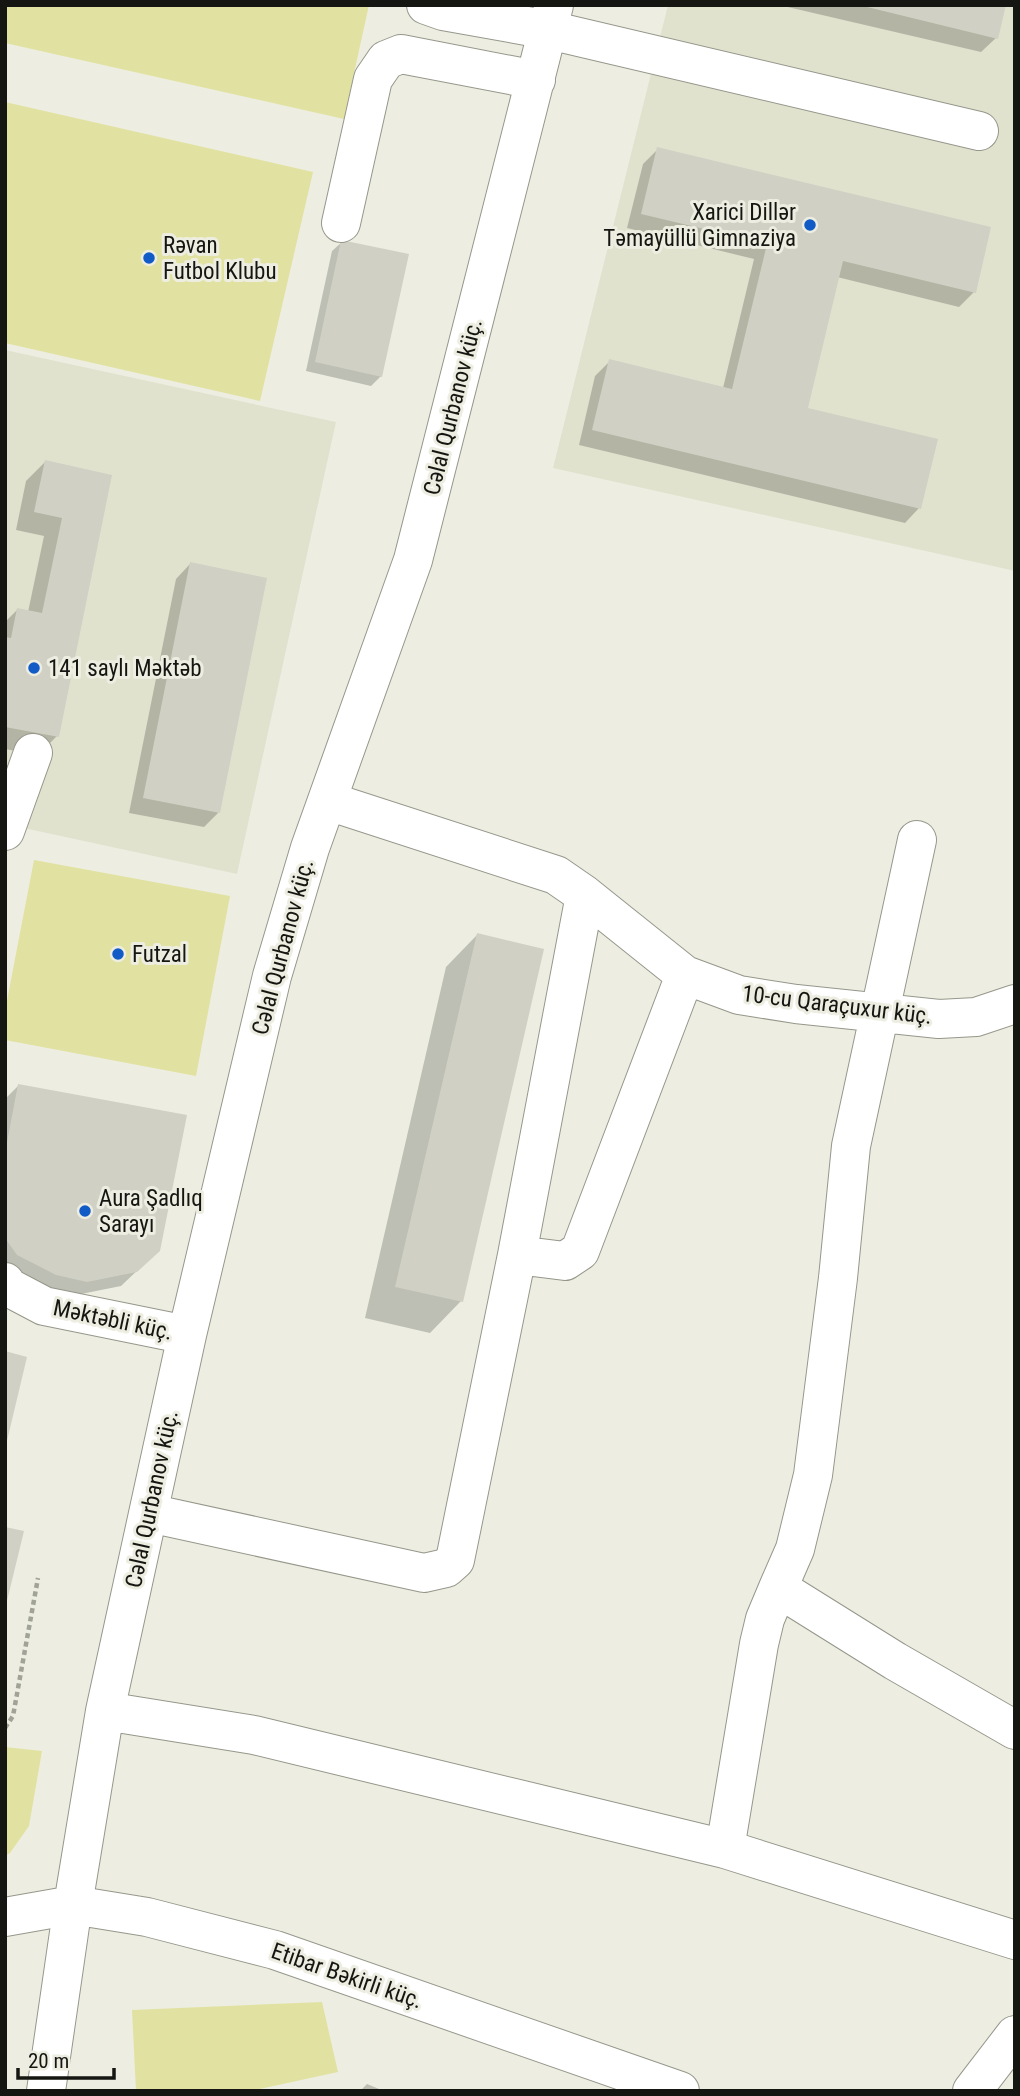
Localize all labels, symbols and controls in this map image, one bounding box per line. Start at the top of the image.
place label: Xarici Dillər Təmayüllü Gimnaziya [603,199,796,252]
marker: Xarici Dillər Təmayüllü Gimnaziya [802,217,818,233]
place label: Rəvan Futbol Klubu [163,232,277,285]
marker: Rəvan Futbol Klubu [141,250,157,266]
street label: Cəlal Qurbanov küç. [418,316,488,498]
place label: 141 saylı Məktəb [48,655,202,682]
marker: 141 saylı Məktəb [26,660,42,676]
street label: Cəlal Qurbanov küç. [247,856,319,1038]
place label: Futzal [132,941,187,968]
marker: Futzal [110,946,126,962]
street label: 10-cu Qaraçuxur küç. [740,980,934,1030]
place label: Aura Şadlıq Sarayı [99,1185,203,1238]
marker: Aura Şadlıq Sarayı [77,1203,93,1219]
street label: Məktəbli küç. [51,1294,175,1346]
street label: Cəlal Qurbanov küç. [120,1408,184,1590]
street label: Etibar Bəkirli küç. [268,1937,426,2015]
scale bar [18,2036,114,2080]
text: 20 m [28,2049,69,2073]

